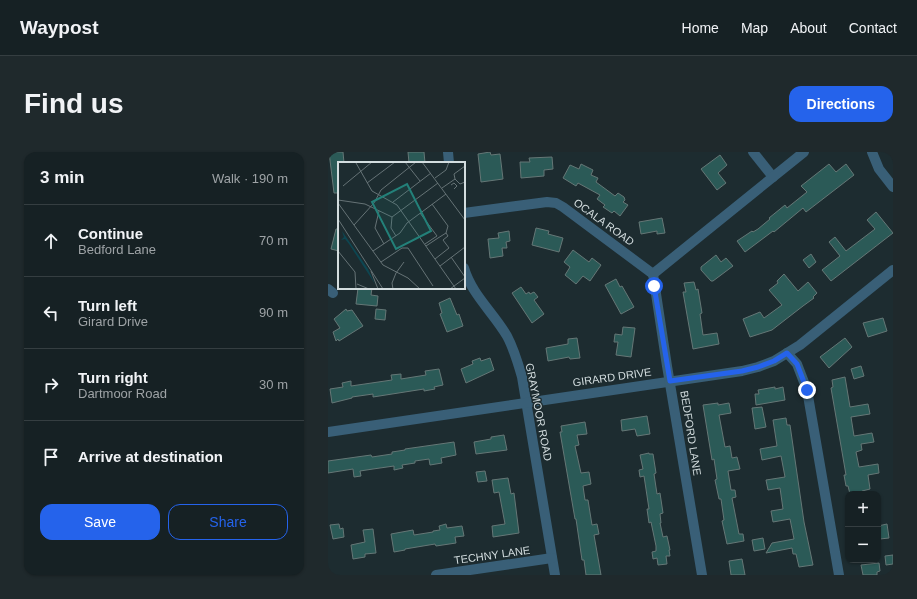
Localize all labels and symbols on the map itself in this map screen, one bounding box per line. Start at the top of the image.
inset map [338,162,465,289]
street label: OCALA ROAD [572,196,636,248]
route start [645,277,663,295]
street label: GRAYMOOR ROAD [524,362,554,462]
street label: GIRARD DRIVE [572,366,652,388]
route end [798,381,816,399]
street label: BEDFORD LANE [678,390,704,476]
street label: TECHNY LANE [453,544,531,566]

